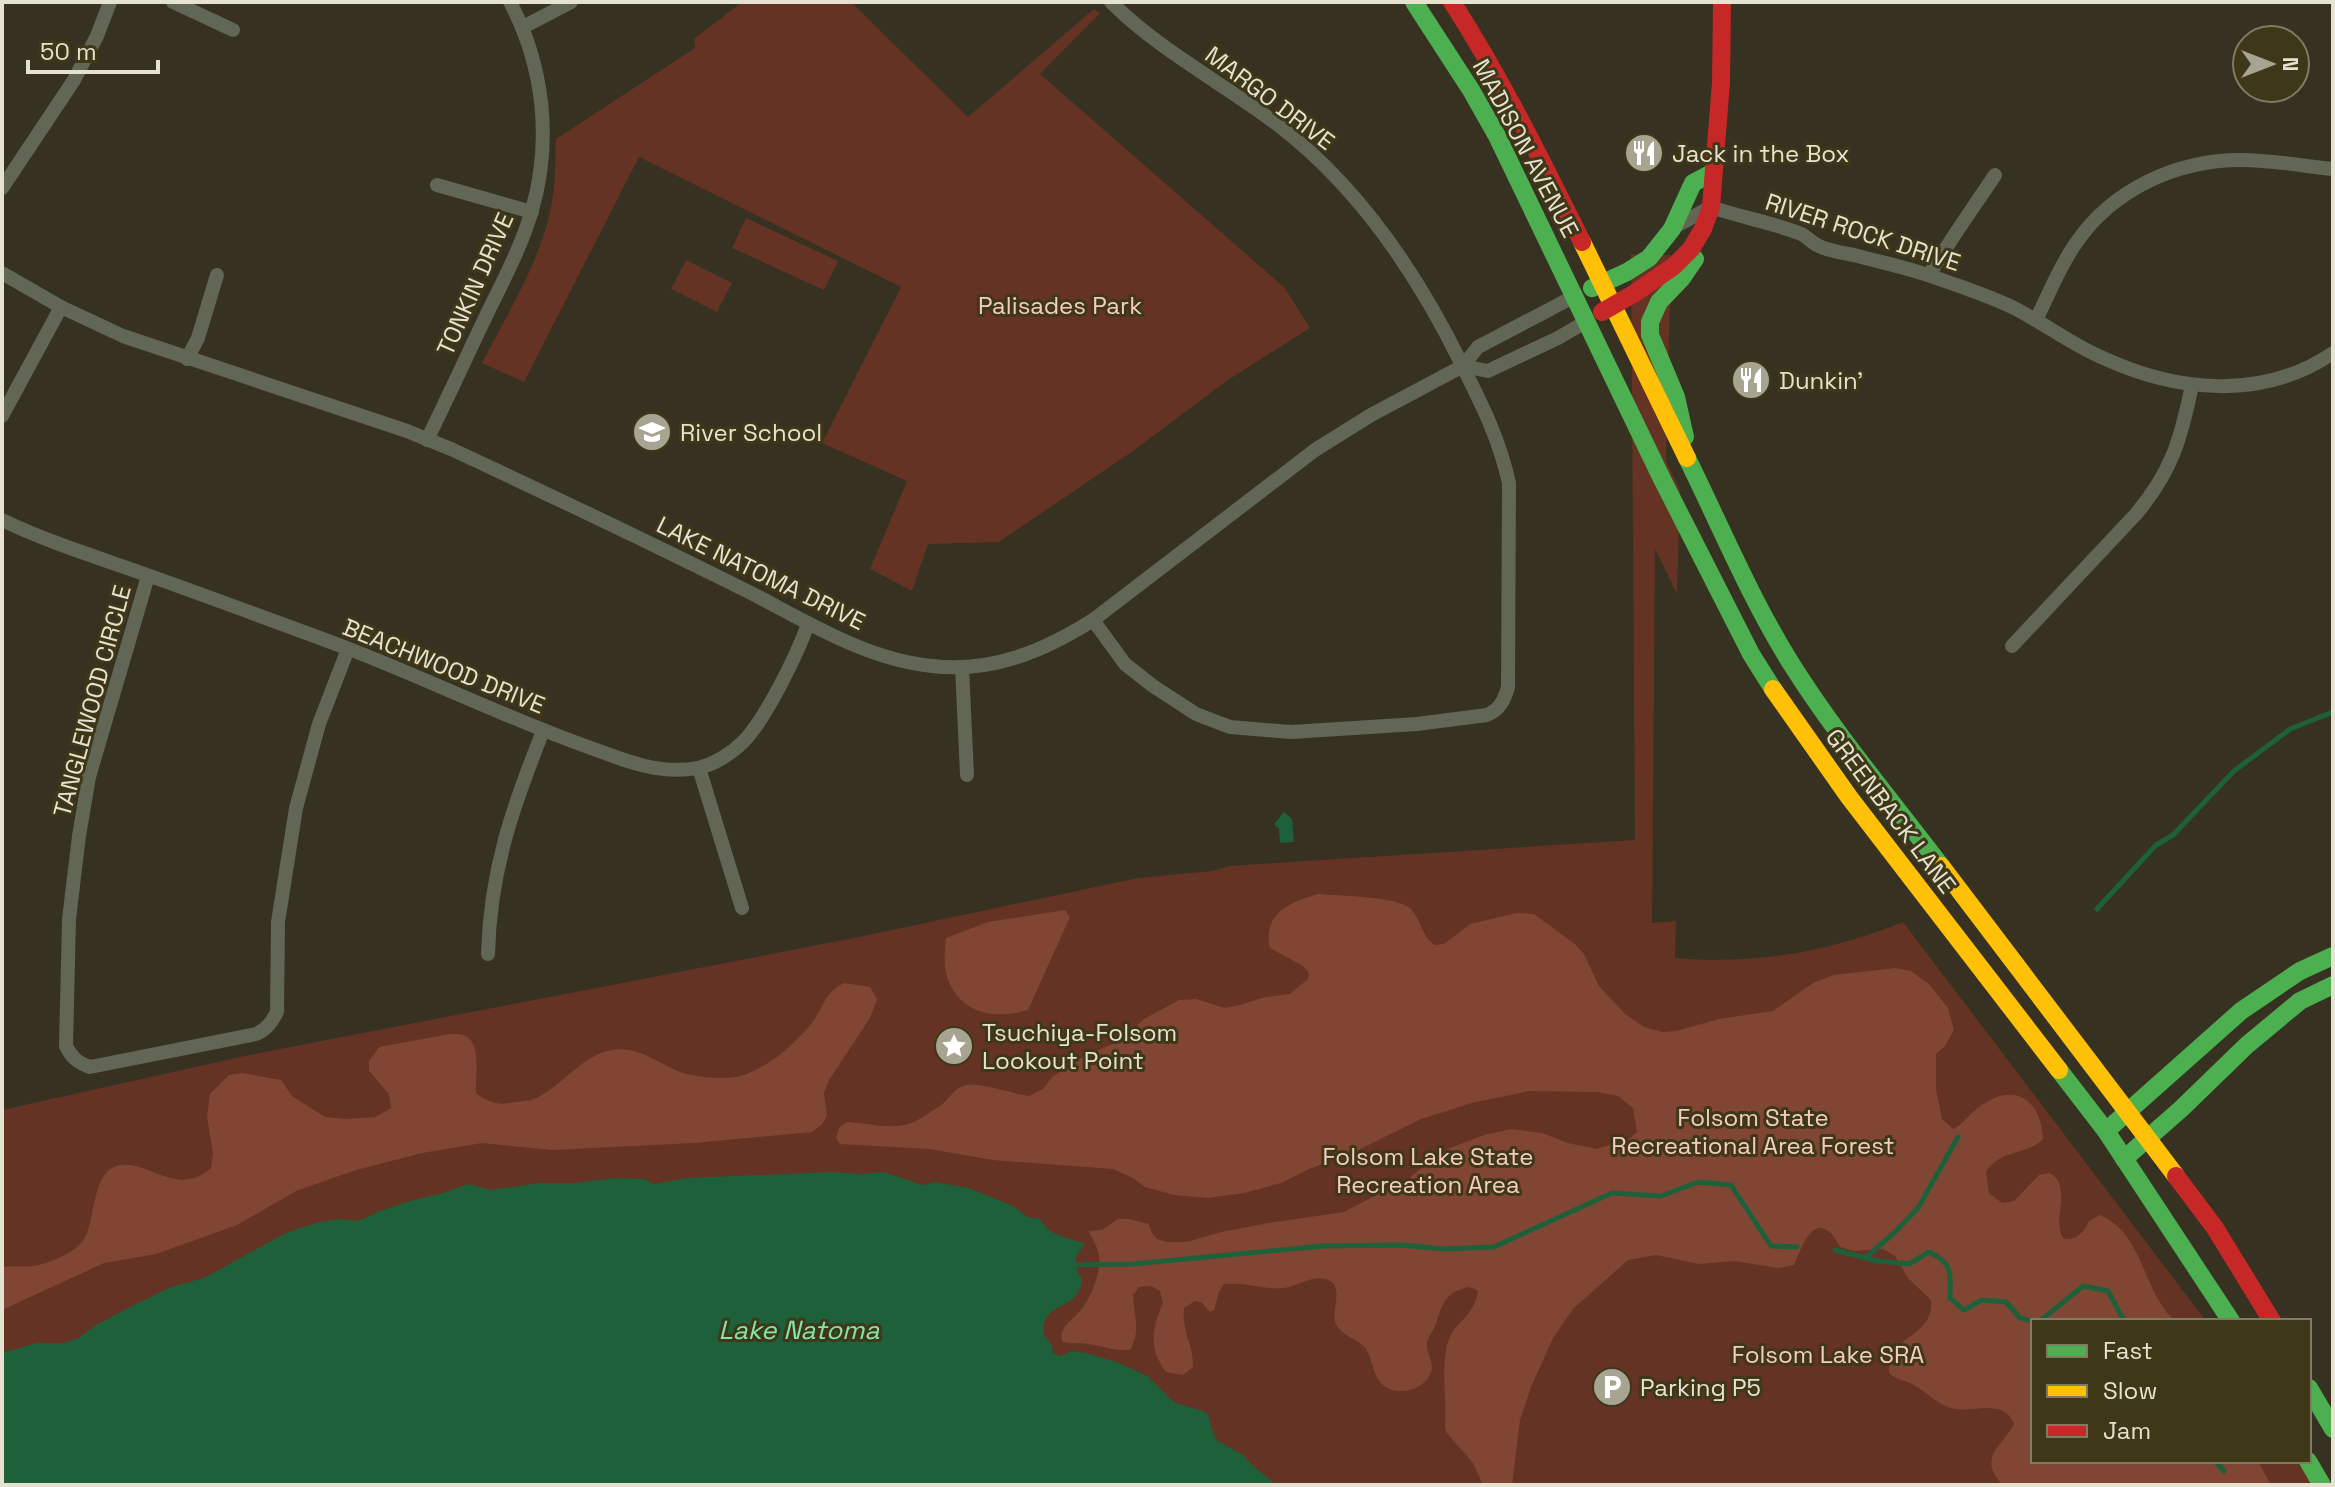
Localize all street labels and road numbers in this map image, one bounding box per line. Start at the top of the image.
street label: MARGO DRIVE [1199,39,1341,157]
street label: MADISON AVENUE [1466,53,1586,243]
street label: RIVER ROCK DRIVE [1761,186,1965,278]
street label: TONKIN DRIVE [430,208,520,360]
street label: LAKE NATOMA DRIVE [652,509,870,637]
street label: TANGLEWOOD CIRCLE [46,582,138,820]
street label: BEACHWOOD DRIVE [338,611,550,721]
street label: GREENBACK LANE [1819,722,1963,900]

